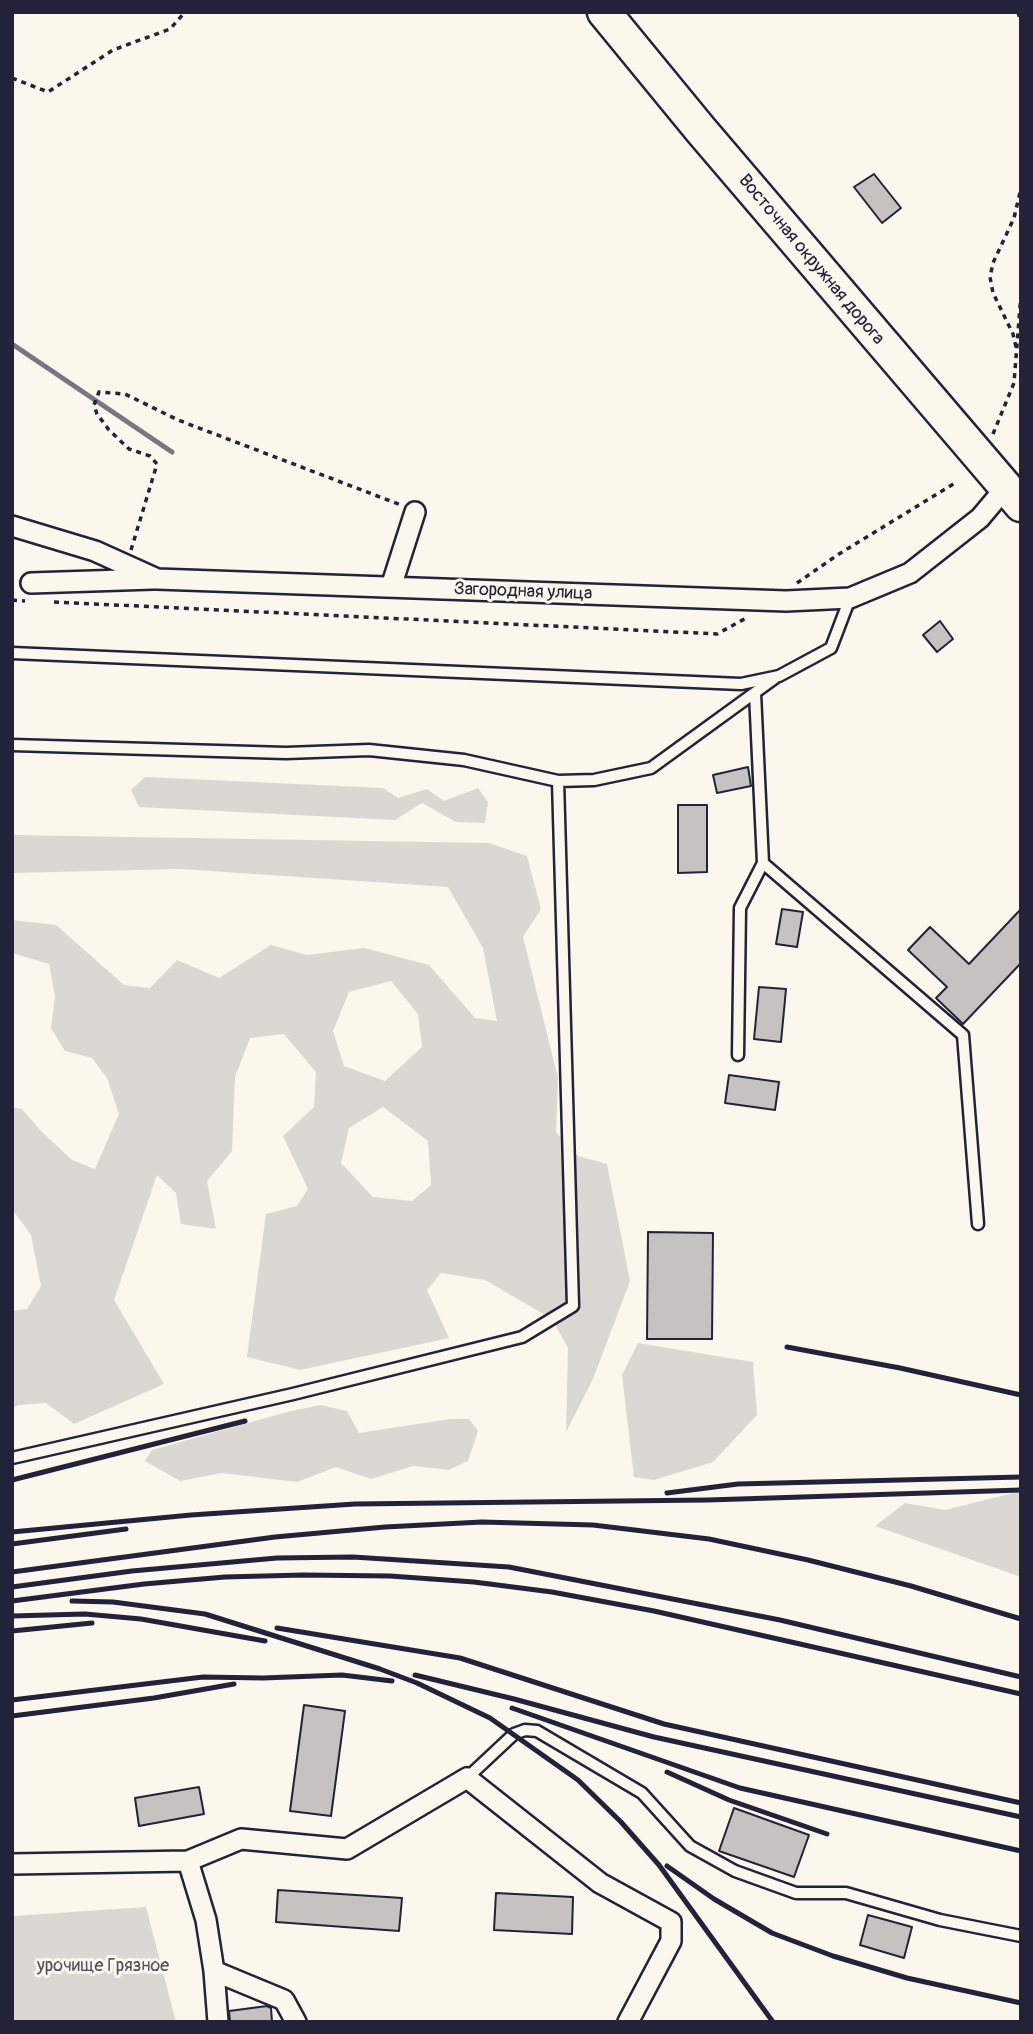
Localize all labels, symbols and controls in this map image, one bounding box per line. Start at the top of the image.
street label: Восточная окружная дорога [733,170,889,350]
street label: Загородная улица [453,579,593,605]
park label: урочище Грязное [37,1955,169,1977]

